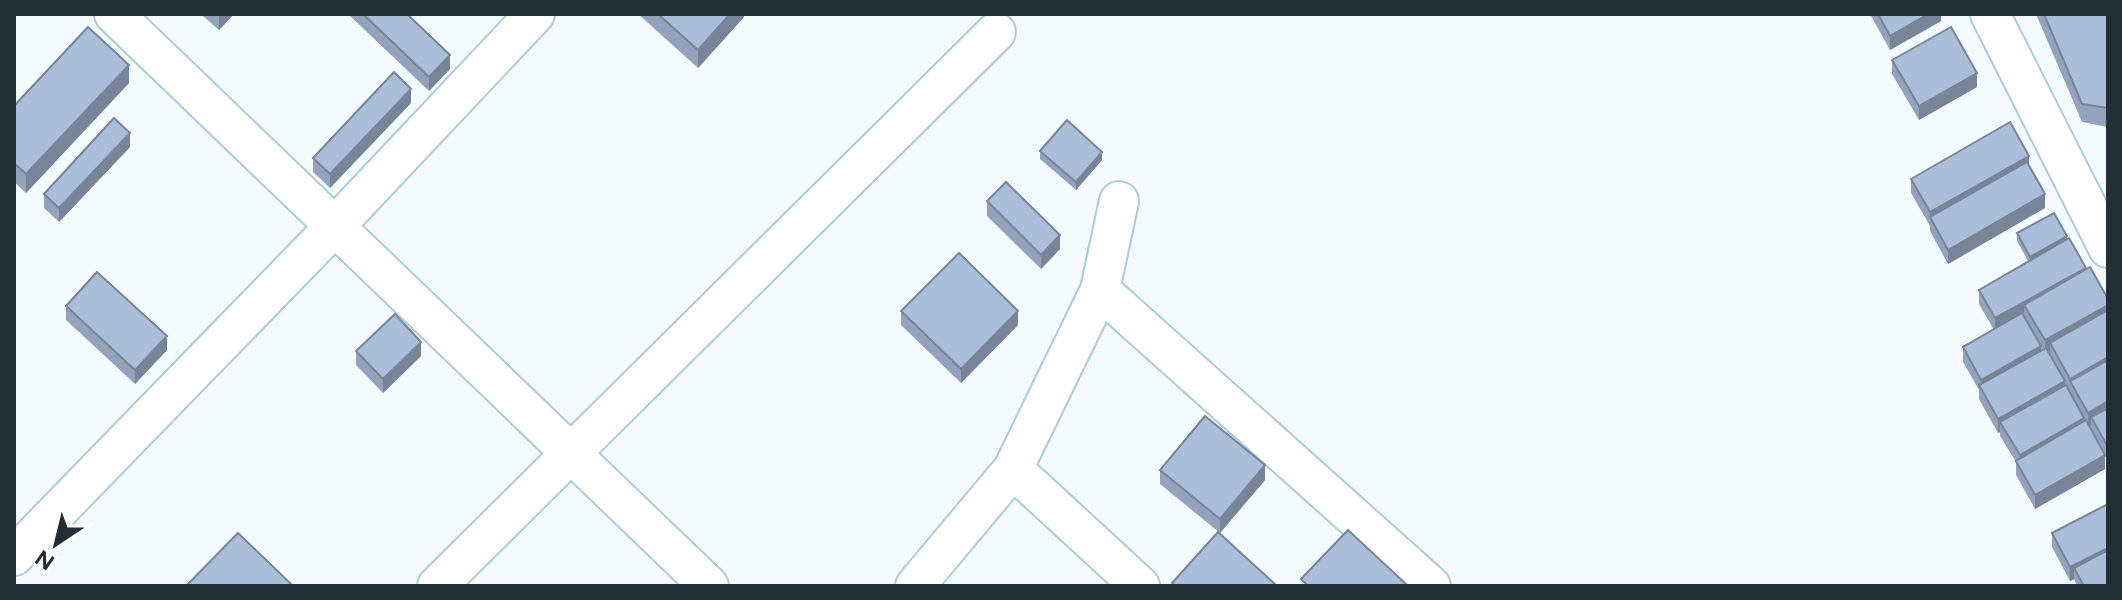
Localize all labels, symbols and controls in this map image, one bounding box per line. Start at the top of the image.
north arrow [16,504,96,584]
text: N [30,544,60,576]

